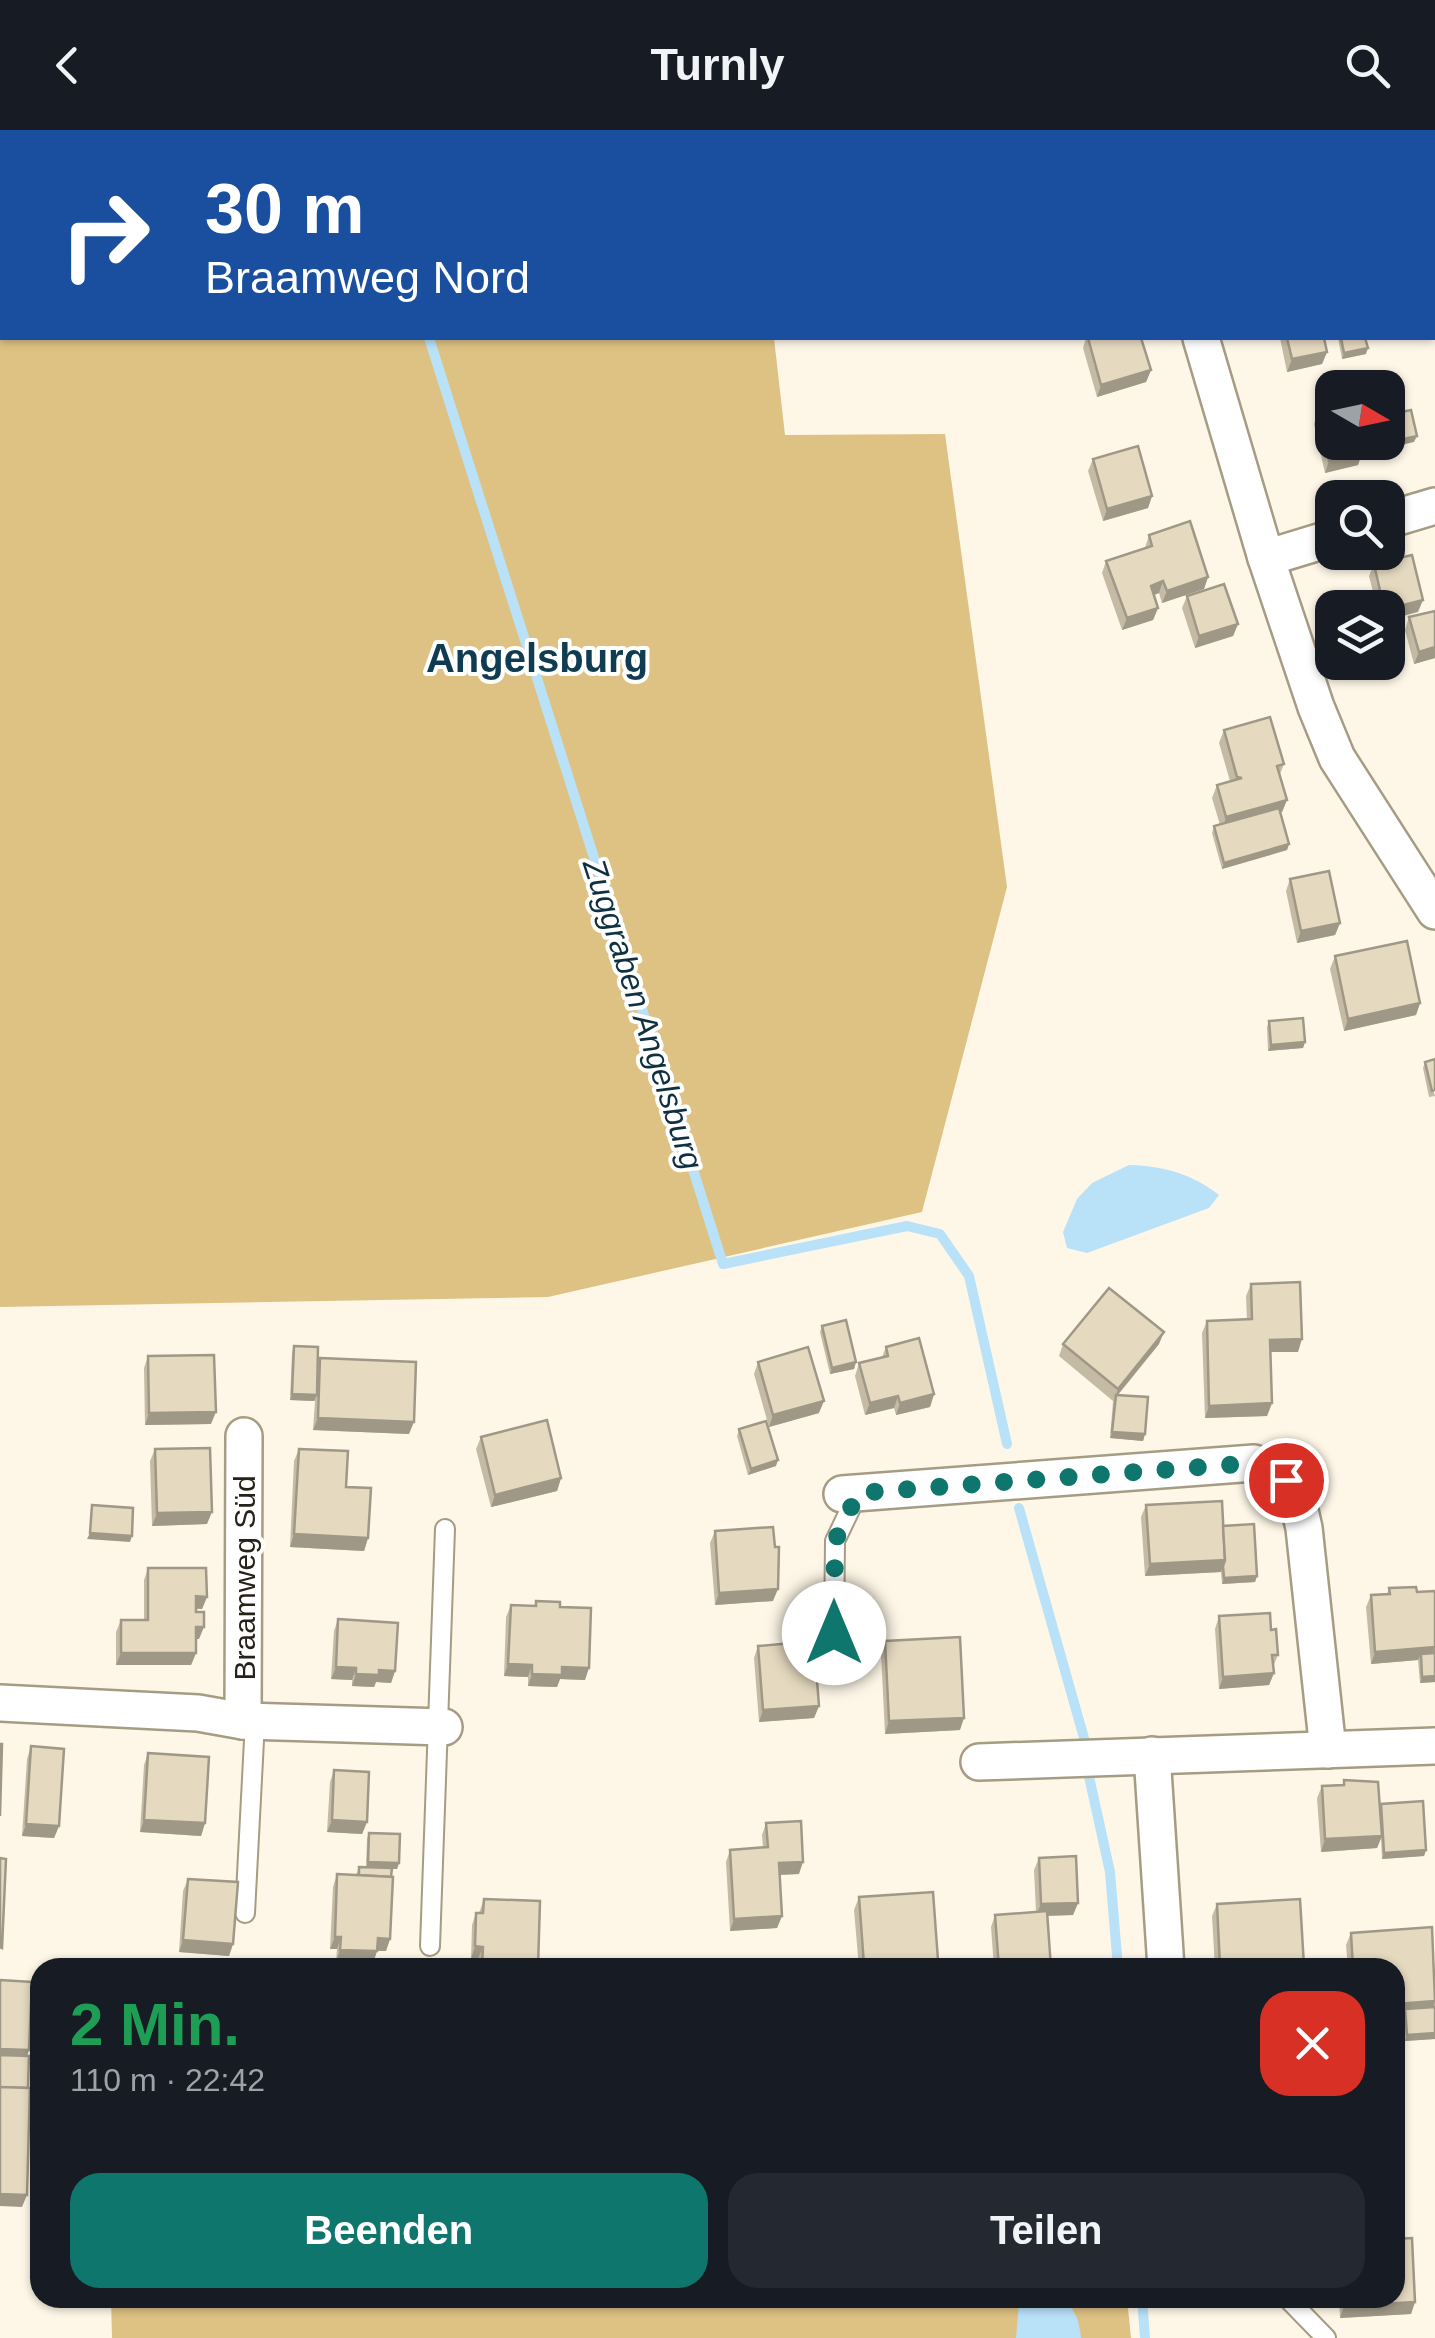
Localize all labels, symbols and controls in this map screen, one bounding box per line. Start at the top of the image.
icon: back [40,38,95,93]
icon: search [1340,38,1395,93]
text: Turnly [650,39,785,90]
icon: right [40,170,170,300]
text: 30 m [205,170,365,248]
text: Braamweg Nord [205,252,530,303]
north arrow [1315,370,1405,460]
map controls [1315,370,1405,680]
button: search [1315,480,1405,570]
button: layers [1315,590,1405,680]
district label: Angelsburg [426,636,648,680]
water label: Zuggraben Angelsburg [575,853,710,1174]
pin [1244,1438,1329,1523]
icon: arrive [1259,1453,1314,1508]
street label: Braamweg Süd [228,1475,261,1681]
position arrow [782,1581,886,1685]
text: 2 Min. [70,1991,240,2058]
button: close [1260,1991,1365,2096]
text: 110 m · 22:42 [70,2062,265,2098]
button: Beenden [70,2173,708,2288]
button: Teilen [728,2173,1365,2288]

